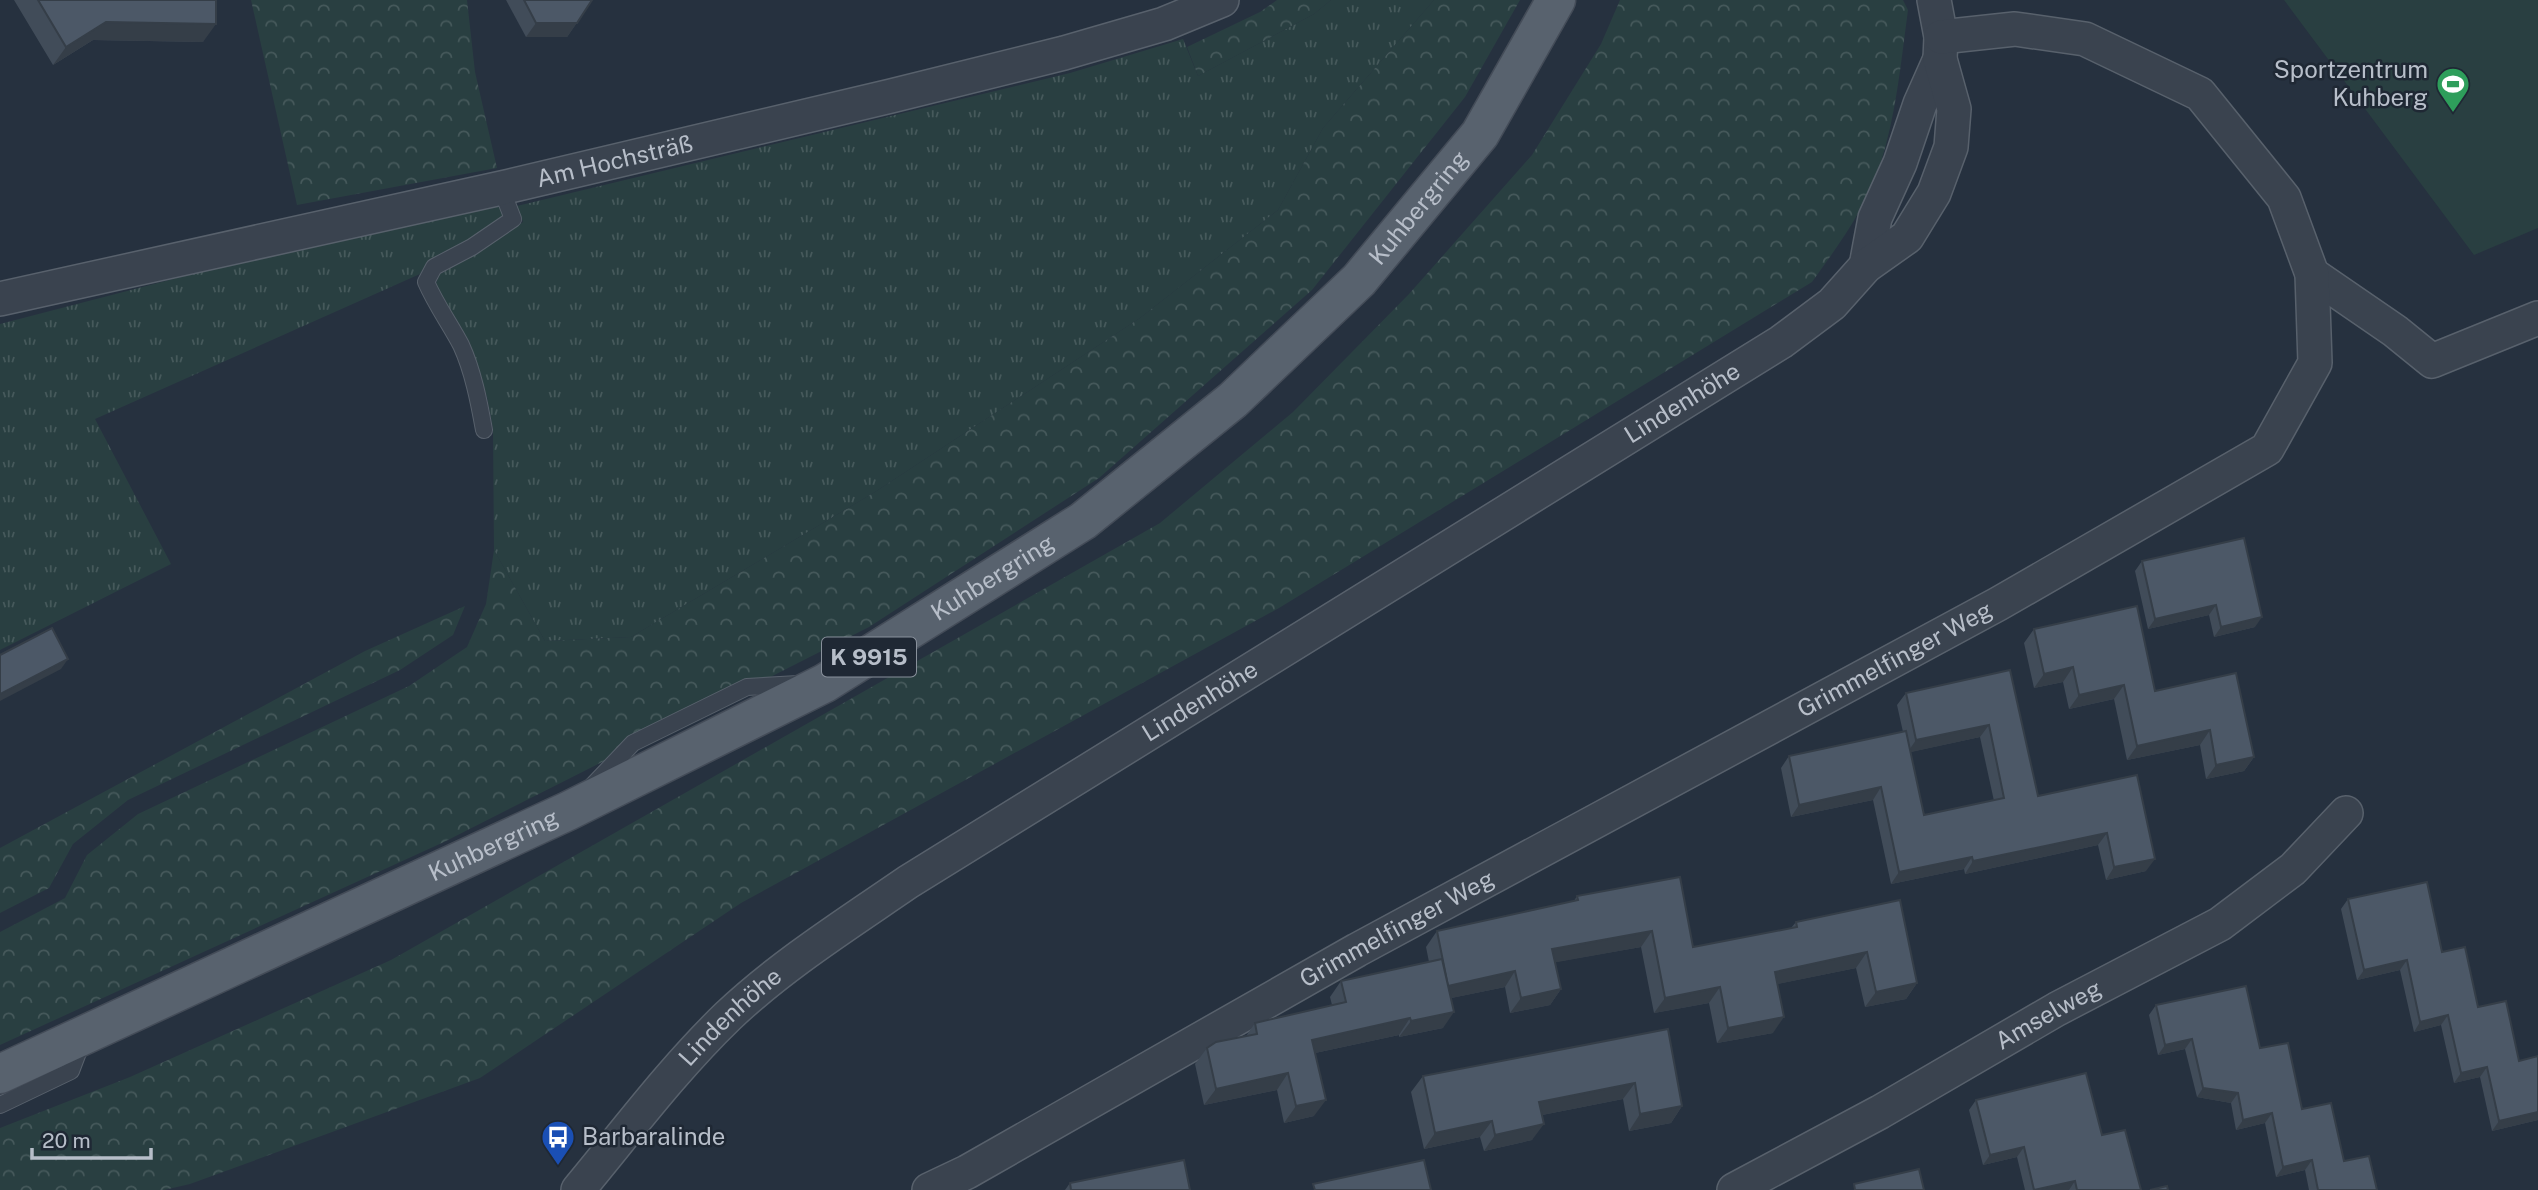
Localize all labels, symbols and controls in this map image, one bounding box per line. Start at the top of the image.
place label: Sportzentrum Kuhberg [2274,55,2428,111]
sports icon: Sportzentrum Kuhberg [2434,65,2472,114]
street label: Am Hochsträß [534,128,695,192]
street label: Kuhbergring [1363,145,1473,270]
street label: Lindenhöhe [1619,356,1745,448]
street label: Kuhbergring [925,528,1059,626]
street label: Grimmelfinger Weg [1792,595,1997,723]
road number: K 9915 [822,638,916,677]
street label: Lindenhöhe [1137,654,1262,747]
street label: Kuhbergring [424,802,563,887]
street label: Grimmelfinger Weg [1294,864,1498,993]
street label: Lindenhöhe [673,961,787,1071]
street label: Amselweg [1990,973,2106,1055]
scale bar [32,1116,150,1160]
bus stop icon: Barbaralinde [539,1118,577,1167]
place label: Barbaralinde [582,1122,725,1150]
text: 20 m [42,1128,91,1153]

